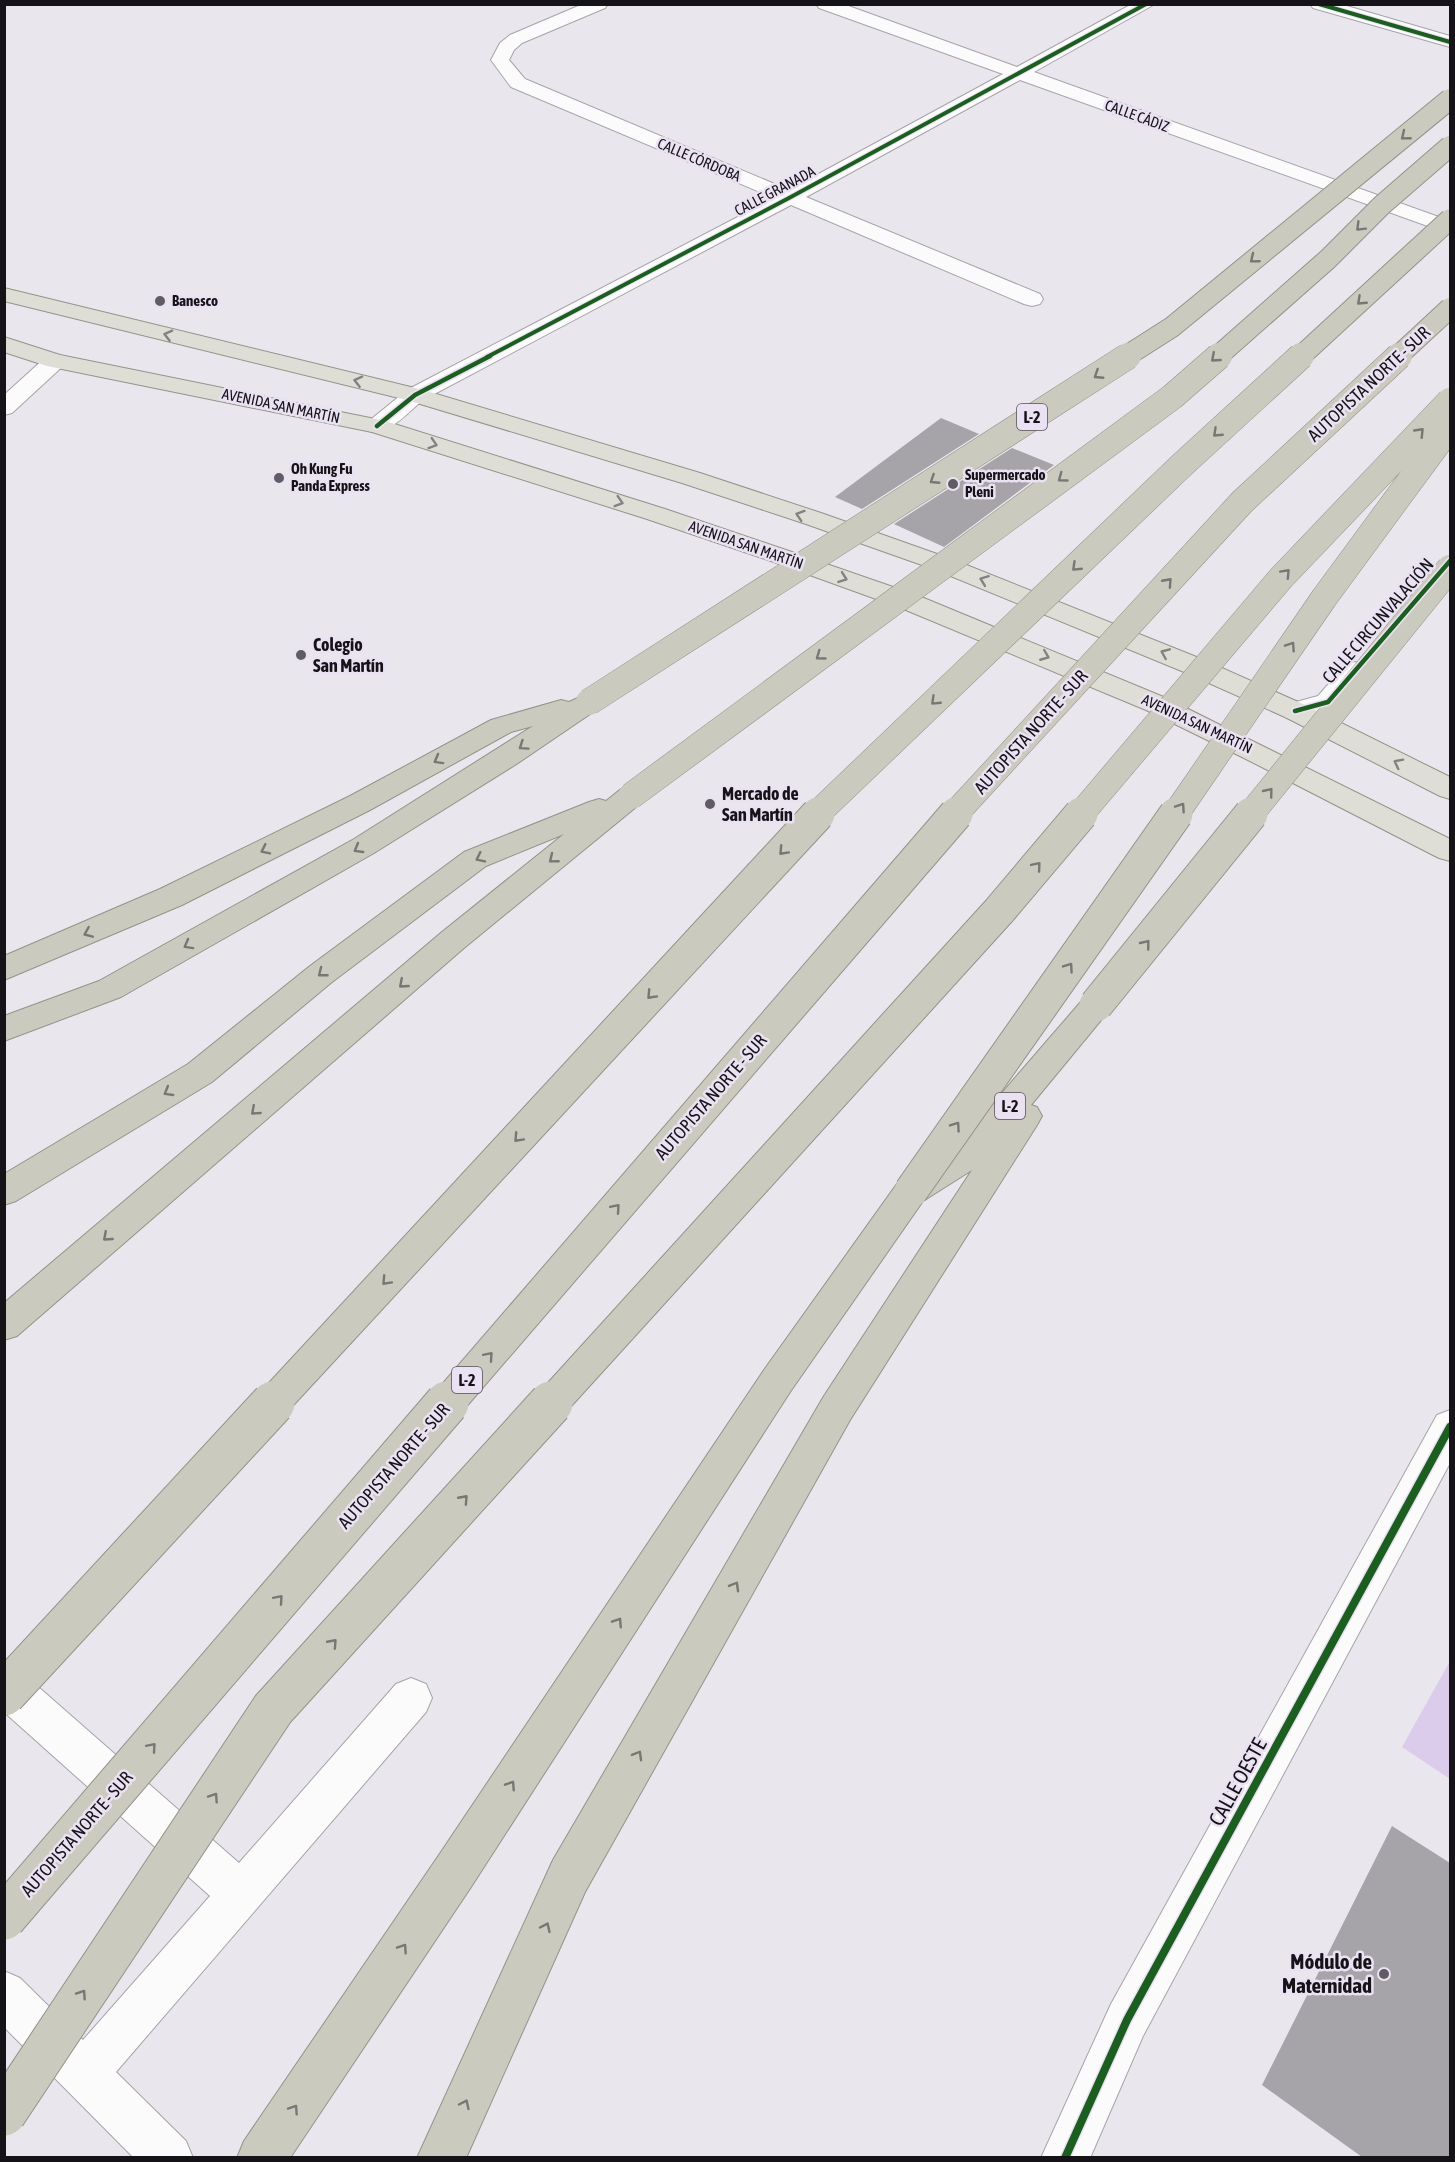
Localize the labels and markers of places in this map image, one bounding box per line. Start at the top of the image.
place label: Banesco [172,292,218,309]
marker: Banesco [153,294,167,308]
place label: Oh Kung Fu Panda Express [291,460,371,494]
place label: Supermercado Pleni [965,466,1046,500]
marker: Oh Kung Fu Panda Express [272,471,286,485]
marker: Supermercado Pleni [946,477,960,491]
place label: Colegio San Martín [313,634,384,676]
marker: Colegio San Martín [294,648,308,662]
place label: Mercado de San Martín [722,783,799,825]
marker: Mercado de San Martín [703,797,717,811]
place label: Módulo de Maternidad [1282,1949,1372,1997]
marker: Módulo de Maternidad [1377,1967,1391,1981]

